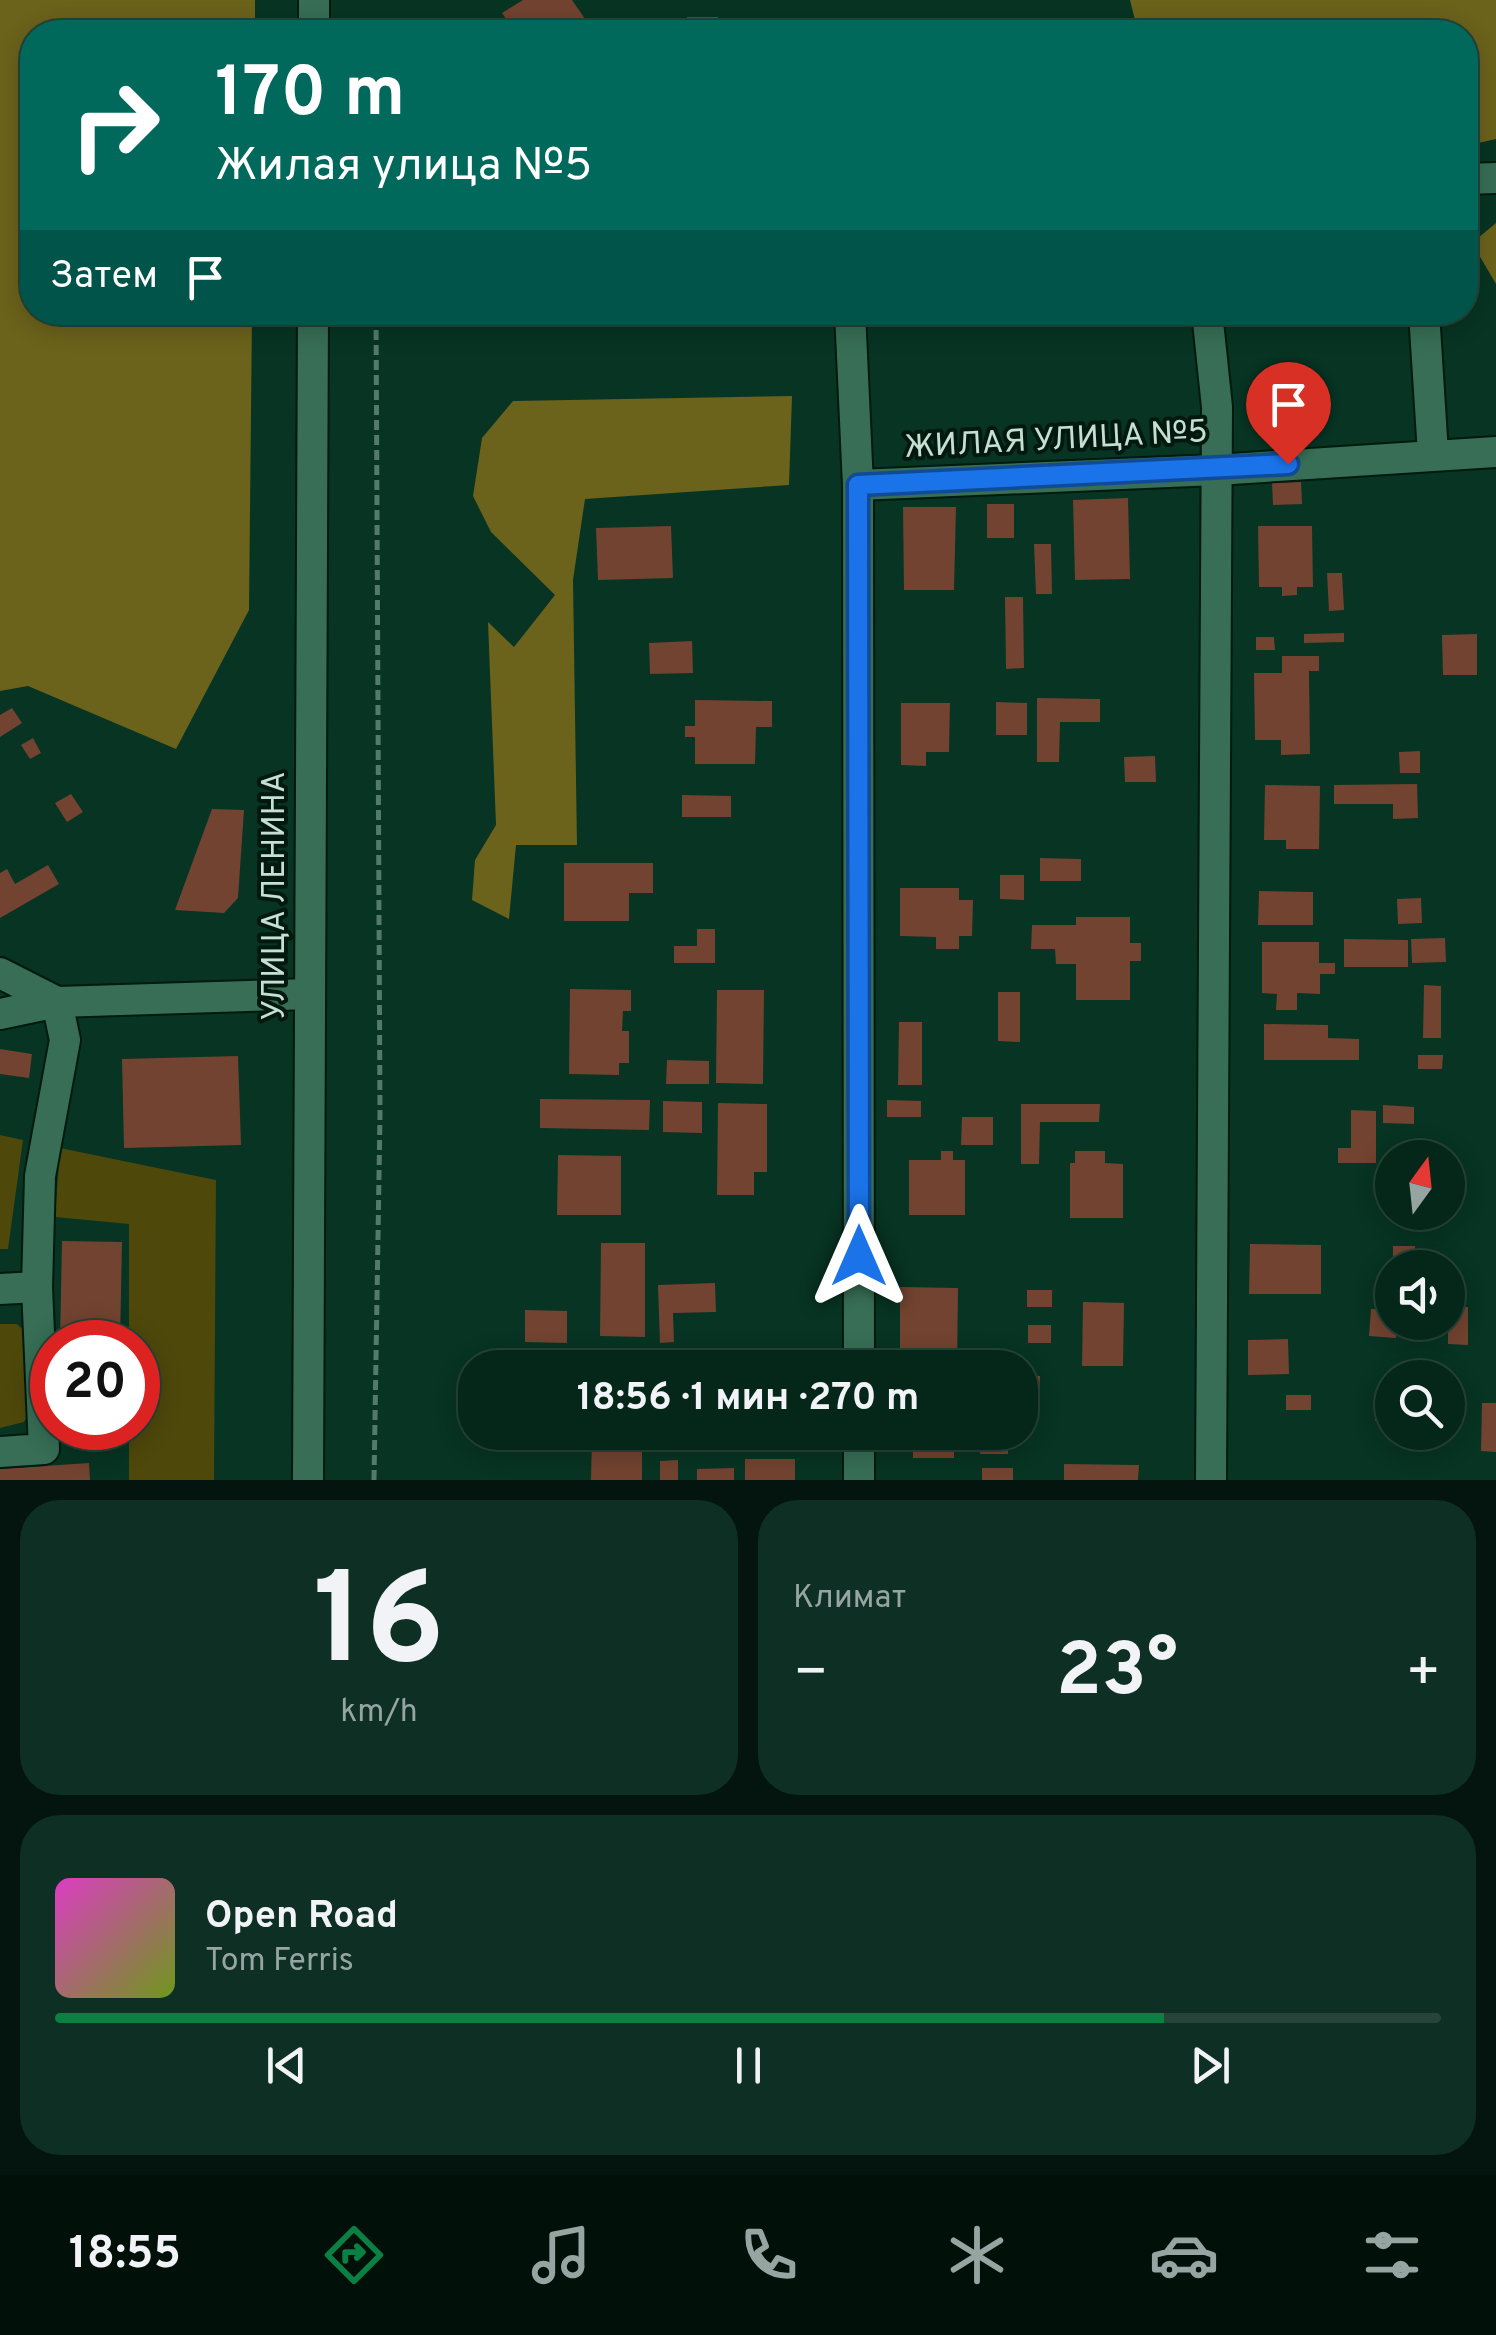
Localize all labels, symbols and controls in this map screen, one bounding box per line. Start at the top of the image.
text: 170 m [215,52,405,141]
icon: right [50,60,180,190]
text: Жилая улица №5 [215,139,592,196]
icon: arrive [178,250,233,305]
text: Затем [50,253,158,302]
pin [1246,362,1331,465]
icon: arrive [1261,377,1316,432]
street label: ЖИЛАЯ УЛИЦА №5 [903,413,1209,469]
street label: УЛИЦА ЛЕНИНА [256,771,296,1021]
north arrow [1375,1140,1465,1230]
map controls [1375,1140,1465,1450]
position arrow [807,1204,911,1308]
button: sound [1375,1250,1465,1340]
speed limit sign: 20 [30,1320,160,1450]
button: search [1375,1360,1465,1450]
text: 18:56 · 1 мин · 270 m [577,1375,919,1424]
text: 16 [313,1545,445,1710]
text: Климат [793,1579,906,1619]
text: 23° [1056,1627,1178,1722]
text: − [793,1640,828,1710]
text: + [1406,1640,1441,1710]
text: km/h [340,1693,418,1733]
text: Open Road [205,1893,398,1942]
text: Tom Ferris [205,1942,354,1982]
icon: previous [259,2038,314,2093]
icon: pause [721,2038,776,2093]
icon: next [1183,2038,1238,2093]
icon: directions [319,2220,389,2290]
icon: music [526,2220,596,2290]
icon: phone [734,2220,804,2290]
icon: climate [942,2220,1012,2290]
icon: car [1149,2220,1219,2290]
icon: filters [1357,2220,1427,2290]
text: 18:55 [69,2227,181,2284]

